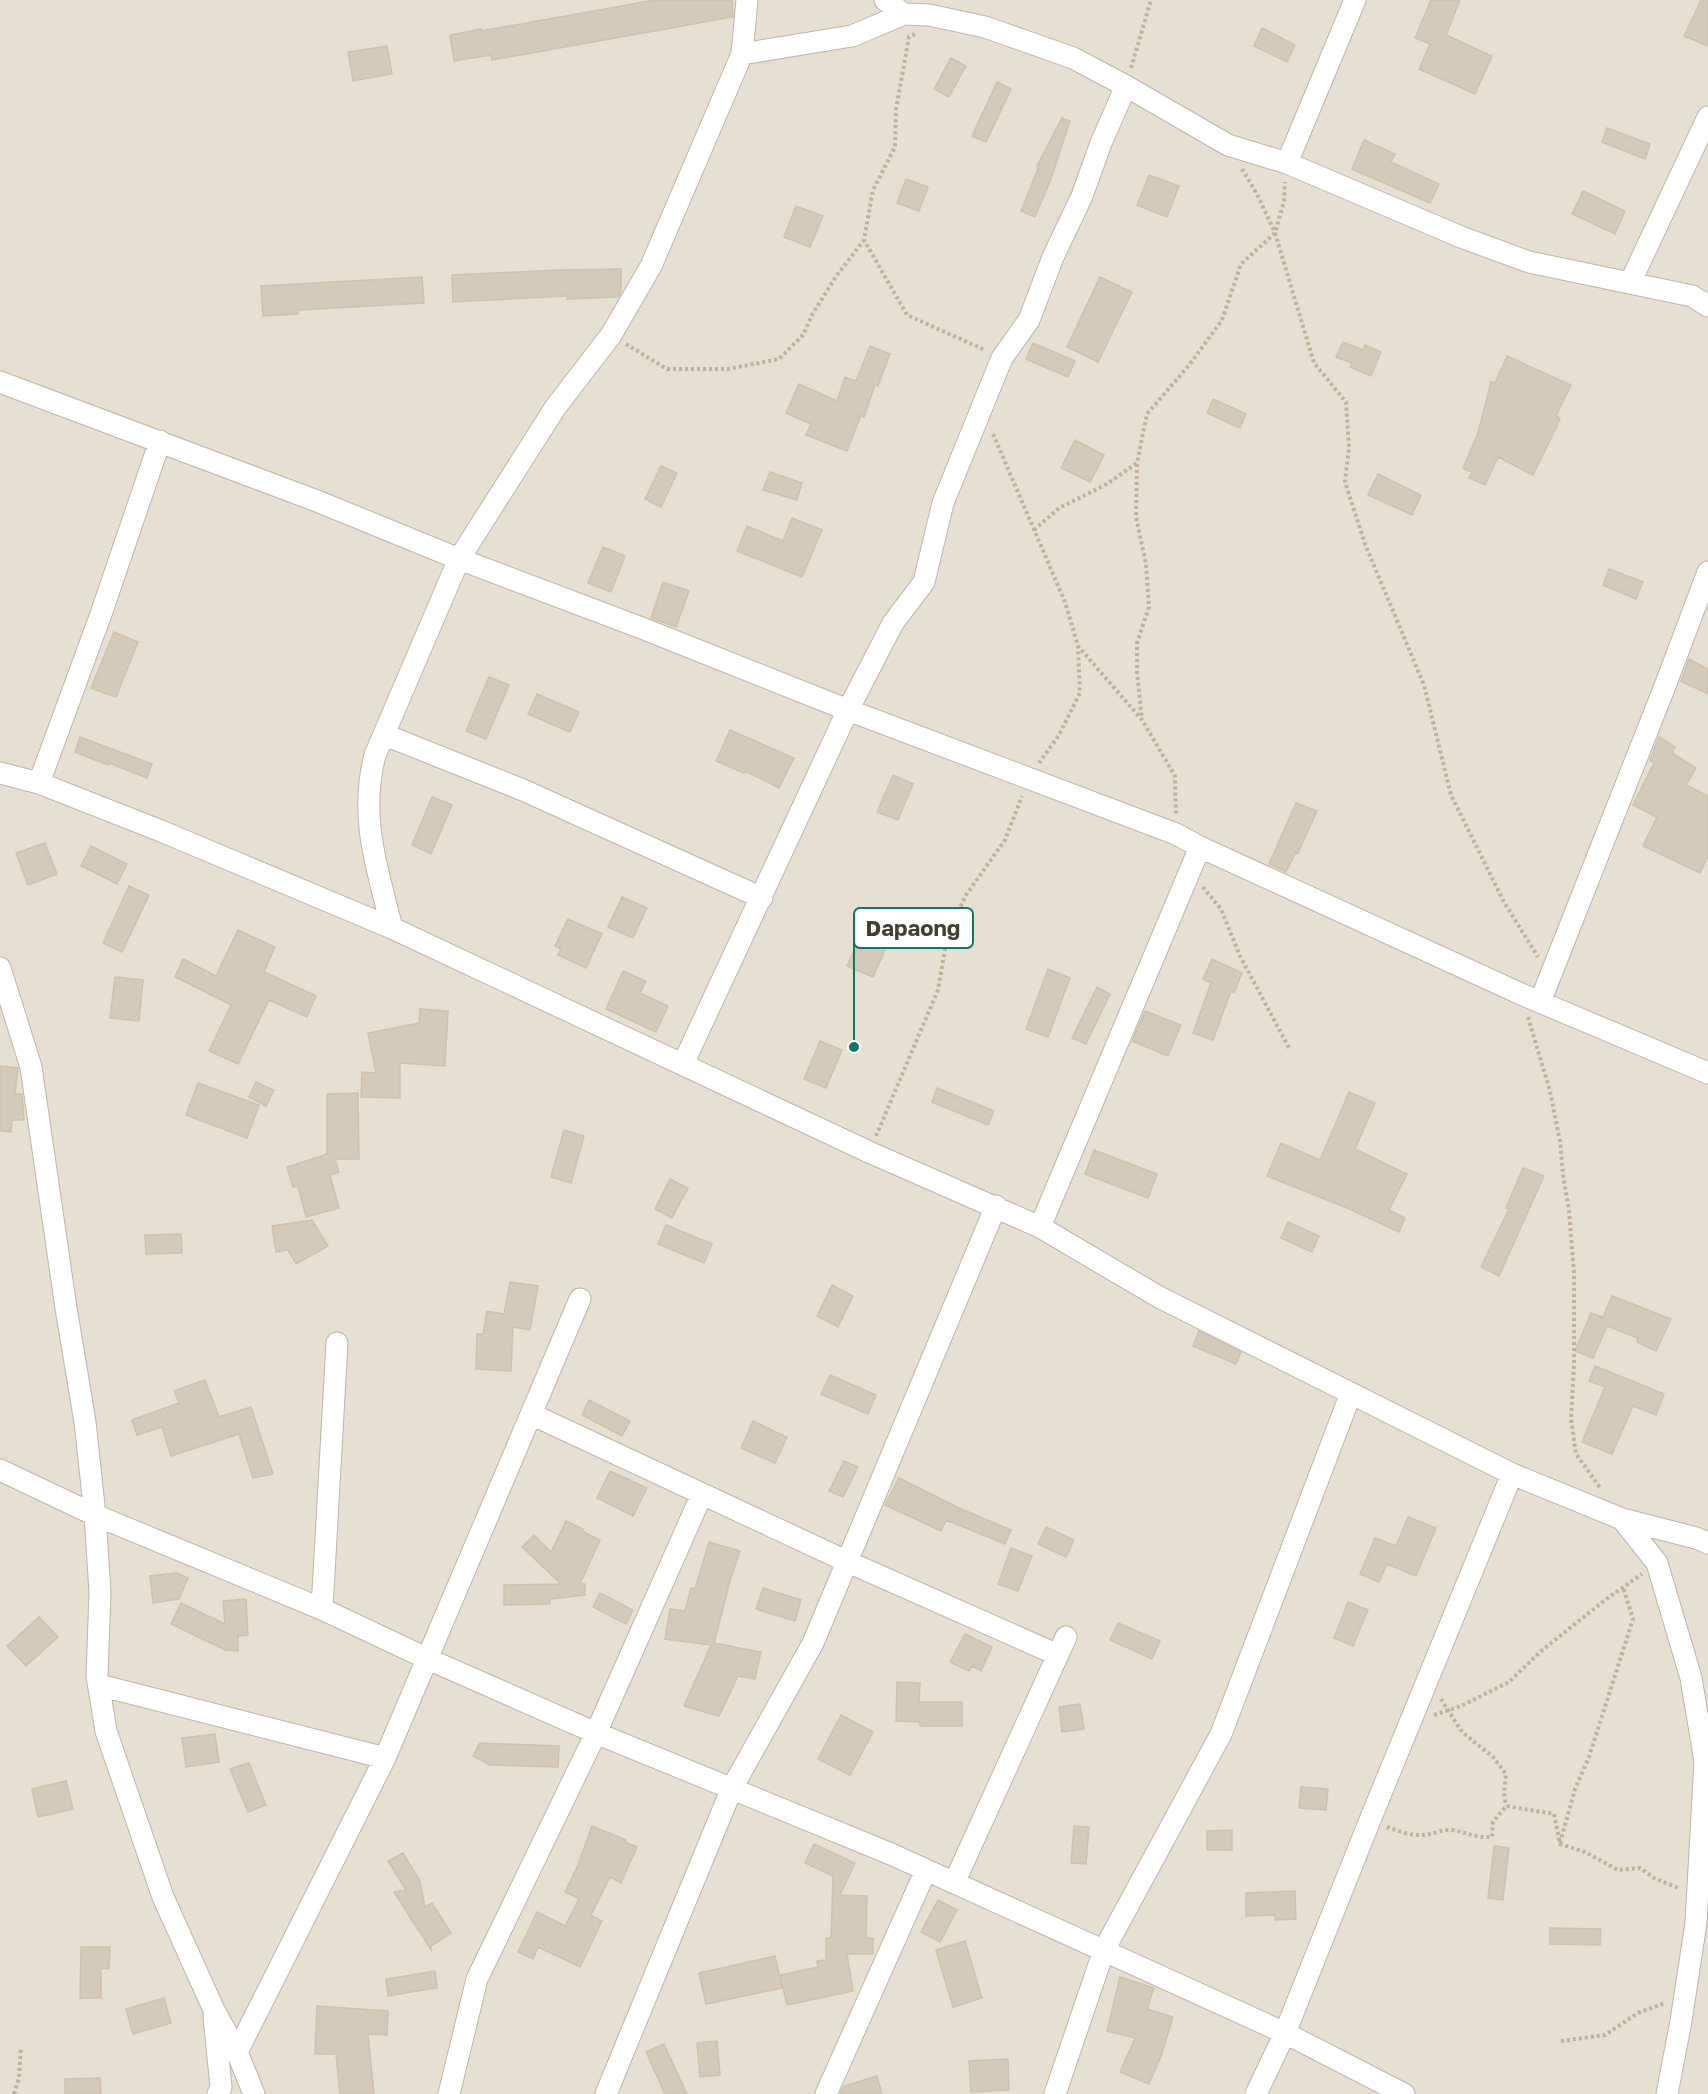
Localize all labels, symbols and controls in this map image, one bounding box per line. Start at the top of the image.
callout: Dapaong [854,908,973,948]
text: Dapaong [866,914,960,941]

